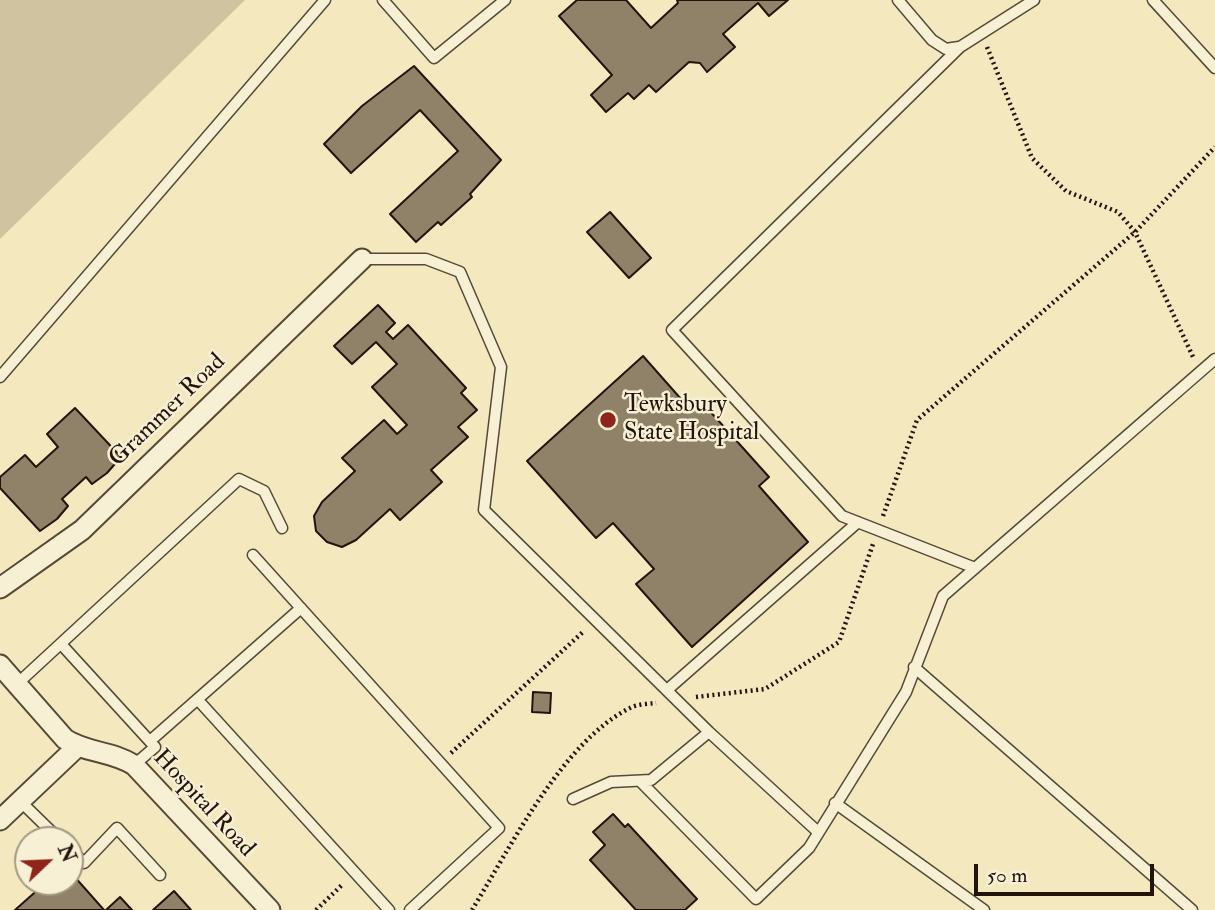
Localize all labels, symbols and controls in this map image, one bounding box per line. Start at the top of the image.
street label: Grammer Road [104,348,232,474]
place label: Tewksbury State Hospital [624,392,759,448]
marker: Tewksbury State Hospital [598,410,618,430]
street label: Hospital Road [146,744,260,864]
north arrow [14,826,84,896]
text: N [52,841,81,866]
scale bar [977,850,1157,894]
text: 50 m [987,862,1028,889]

